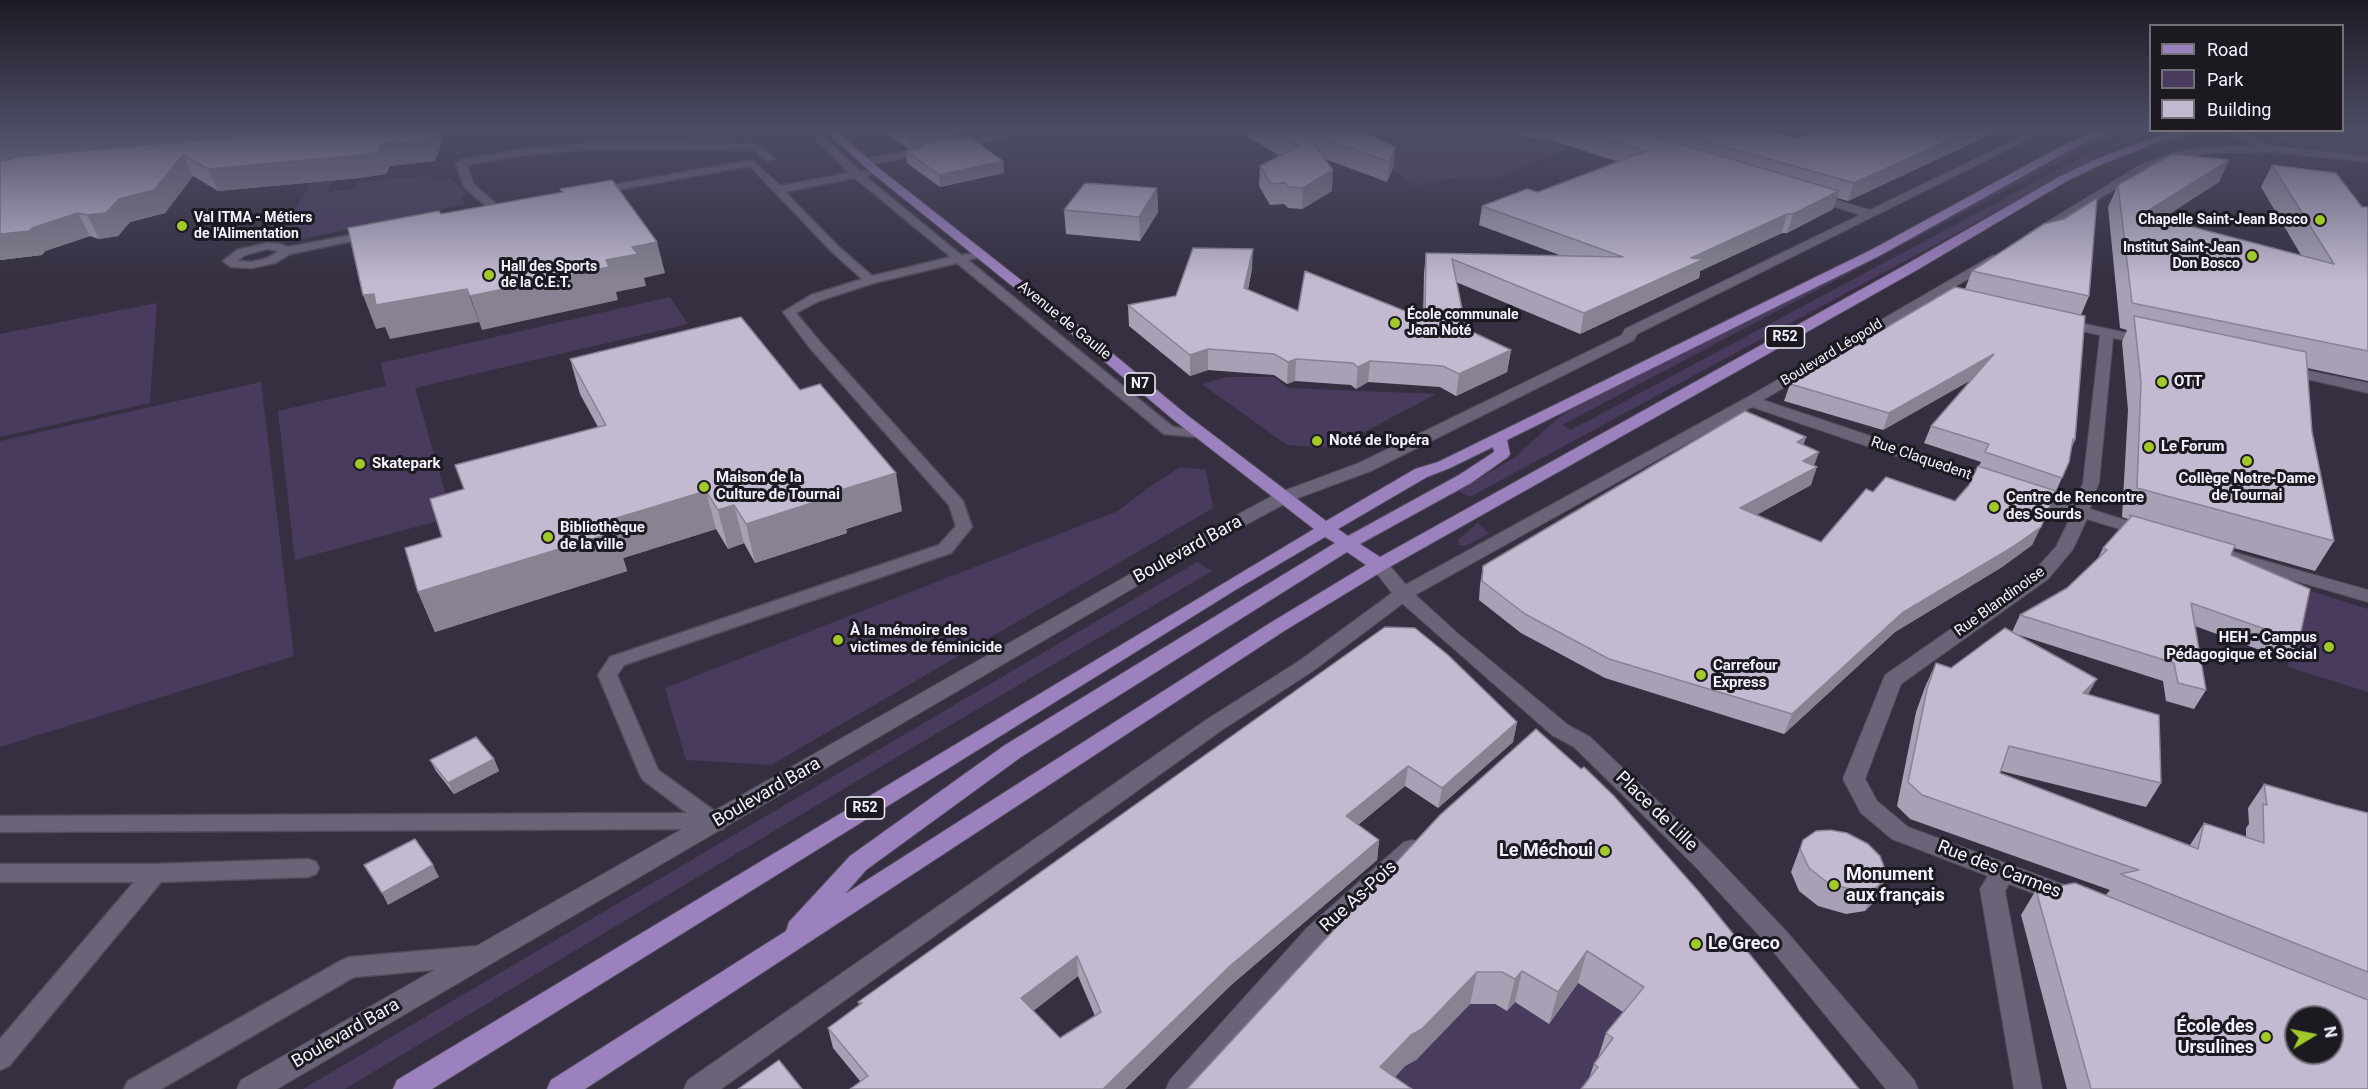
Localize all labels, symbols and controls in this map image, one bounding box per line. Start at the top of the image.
legend [2149,24,2344,132]
text: Road [2207,39,2248,60]
text: Park [2207,69,2243,90]
text: Building [2207,99,2271,120]
place label: Val ITMA - Métiers de l'Alimentation [194,210,312,243]
place label: Chapelle Saint-Jean Bosco [2138,212,2308,228]
marker: Chapelle Saint-Jean Bosco [2313,213,2327,227]
marker: Val ITMA - Métiers de l'Alimentation [175,219,189,233]
place label: Institut Saint-Jean Don Bosco [2123,240,2240,272]
marker: Institut Saint-Jean Don Bosco [2245,249,2259,263]
place label: Hall des Sports de la C.E.T. [501,259,597,292]
marker: Hall des Sports de la C.E.T. [482,268,496,282]
street label: Avenue de Gaulle [1014,278,1114,364]
place label: École communale Jean Noté [1407,307,1519,340]
marker: École communale Jean Noté [1388,316,1402,330]
street label: Boulevard Léopold [1778,316,1886,390]
road number: R52 [1766,326,1804,348]
road number: N7 [1125,373,1155,395]
place label: OTT [2174,373,2203,391]
marker: OTT [2155,375,2169,389]
place label: Noté de l'opéra [1329,432,1429,450]
street label: Rue Claquedent [1868,433,1974,485]
marker: Noté de l'opéra [1310,434,1324,448]
place label: Le Forum [2161,438,2224,456]
marker: Le Forum [2142,440,2156,454]
marker: Collège Notre-Dame de Tournai [2240,454,2254,468]
place label: Skatepark [372,455,440,473]
marker: Skatepark [353,457,367,471]
place label: Maison de la Culture de Tournai [716,469,840,504]
place label: Collège Notre-Dame de Tournai [2178,470,2316,505]
marker: Maison de la Culture de Tournai [697,480,711,494]
place label: Centre de Rencontre des Sourds [2006,489,2144,524]
marker: Centre de Rencontre des Sourds [1987,500,2001,514]
street label: Boulevard Bara [1130,511,1246,589]
place label: Bibliothèque de la ville [560,519,645,554]
marker: Bibliothèque de la ville [541,530,555,544]
street label: Rue Blandinoise [1951,563,2049,641]
place label: À la mémoire des victimes de féminicide [850,622,1002,657]
place label: HEH - Campus Pédagogique et Social [2166,629,2317,664]
marker: À la mémoire des victimes de féminicide [831,633,845,647]
marker: HEH - Campus Pédagogique et Social [2322,640,2336,654]
place label: Carrefour Express [1713,657,1778,692]
marker: Carrefour Express [1694,668,1708,682]
street label: Boulevard Bara [709,753,825,833]
street label: Place de Lille [1611,768,1701,856]
road number: R52 [846,797,884,819]
street label: Rue des Carmes [1934,836,2064,904]
place label: Le Méchoui [1499,840,1593,862]
marker: Le Méchoui [1598,844,1612,858]
street label: Rue As-Pois [1316,857,1402,937]
place label: Monument aux français [1846,864,1945,906]
marker: Monument aux français [1827,878,1841,892]
place label: Le Greco [1708,933,1780,955]
marker: Le Greco [1689,937,1703,951]
street label: Boulevard Bara [288,994,404,1074]
north arrow [2284,1005,2344,1065]
place label: École des Ursulines [2176,1016,2254,1058]
text: N [2320,1025,2341,1039]
marker: École des Ursulines [2259,1030,2273,1044]

